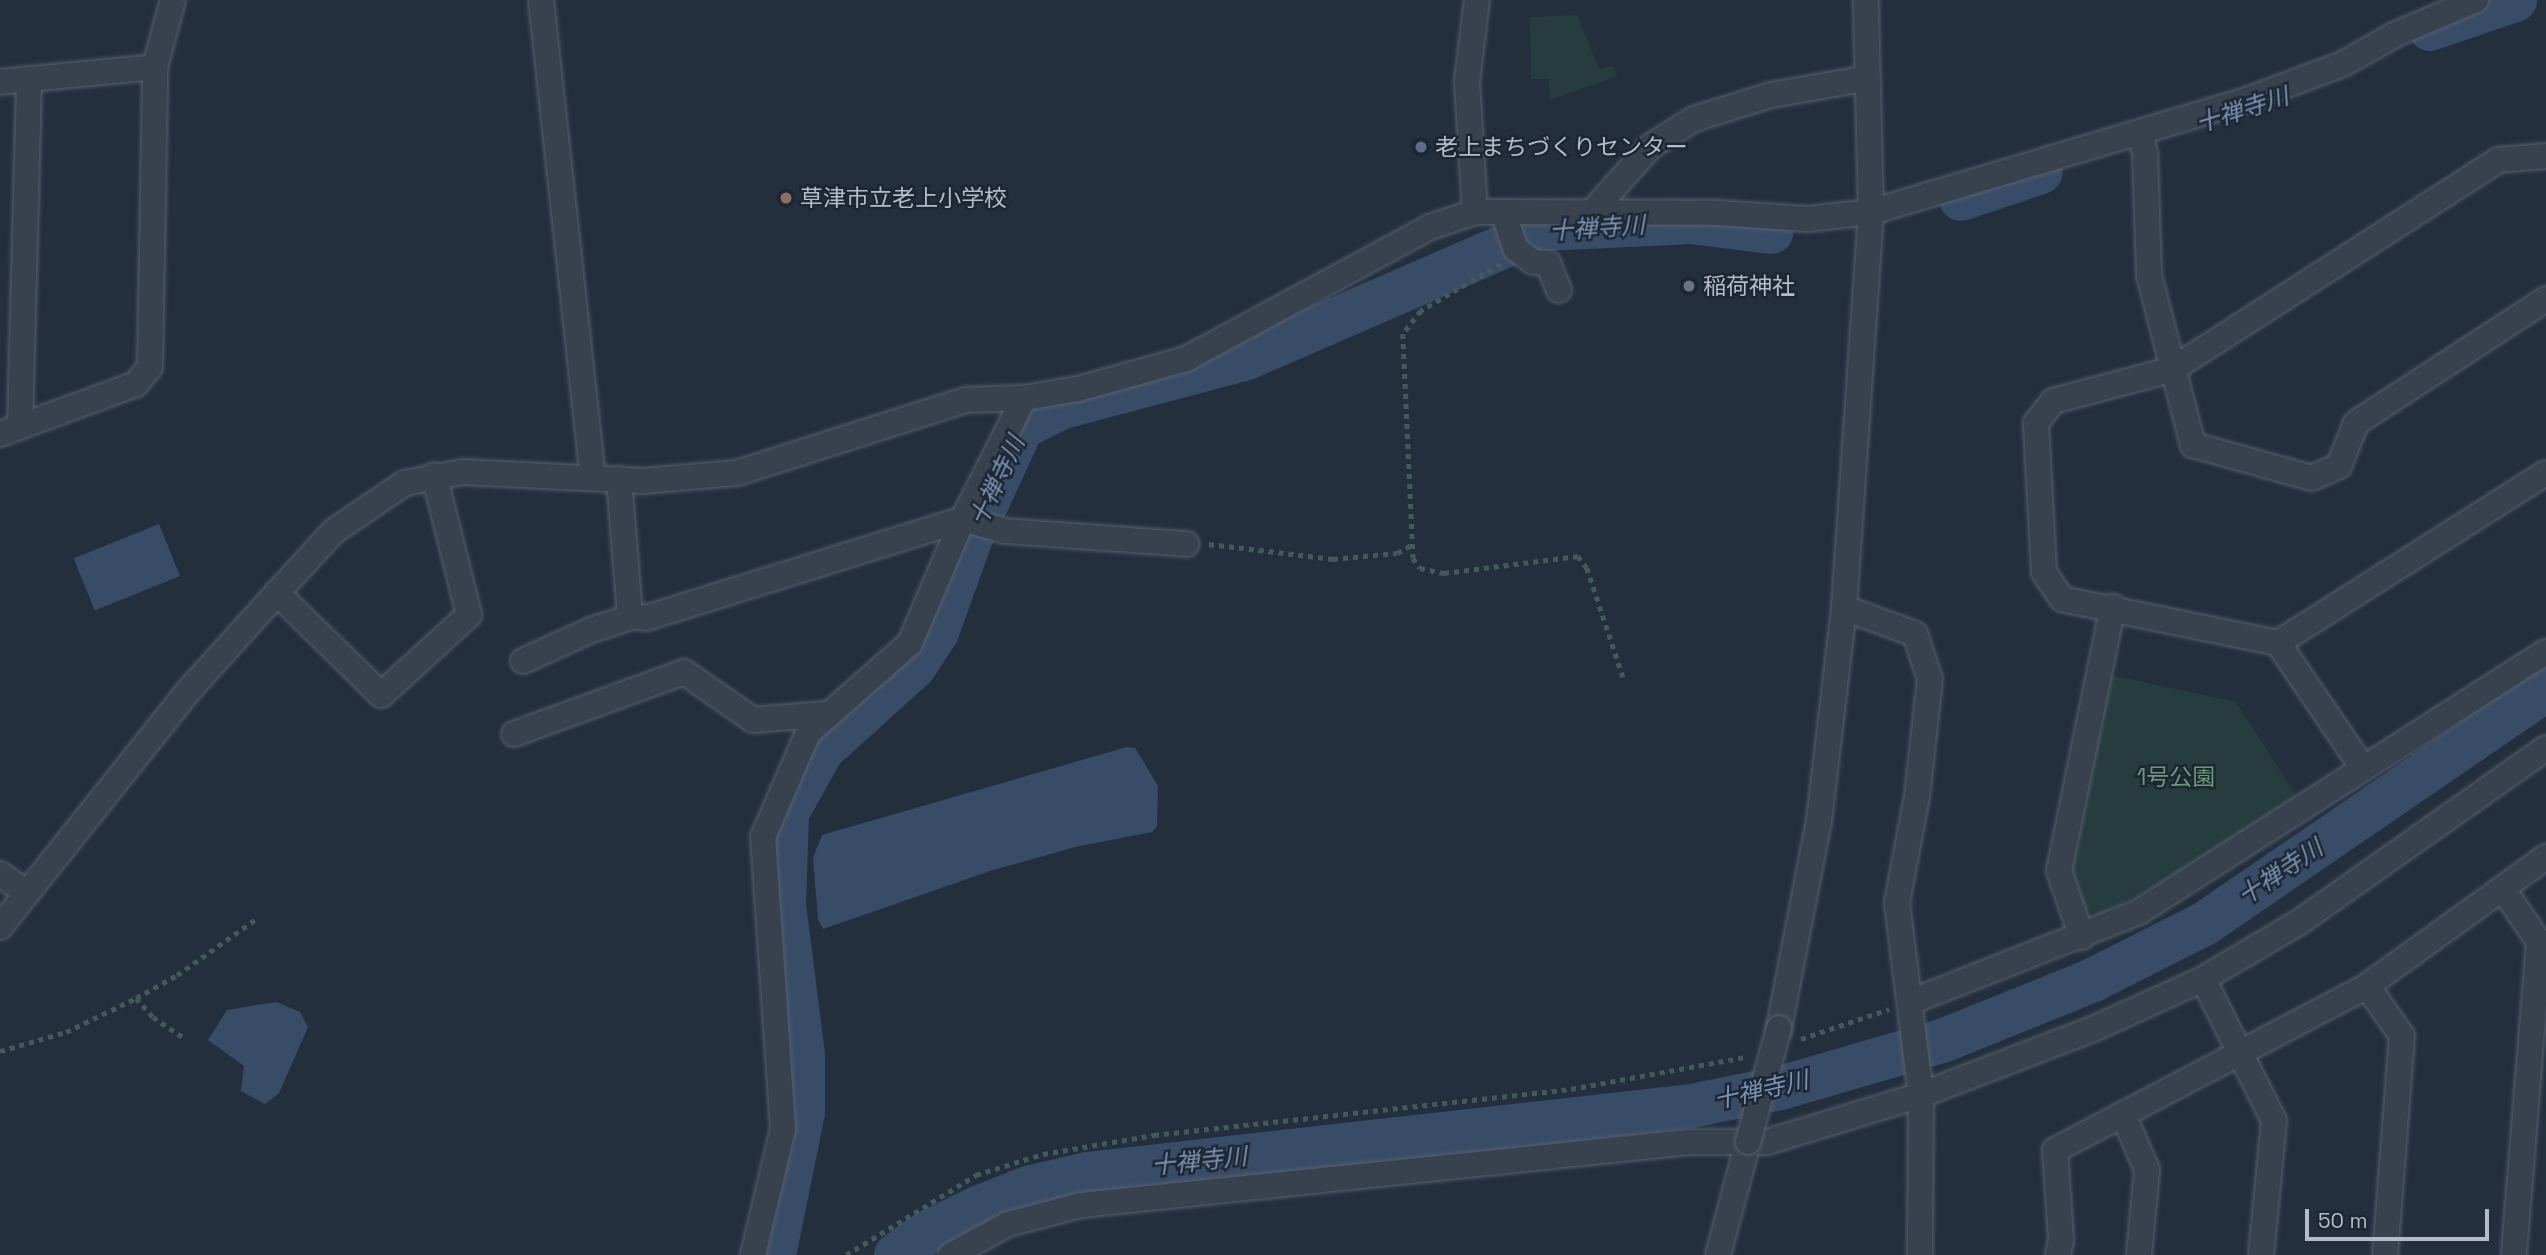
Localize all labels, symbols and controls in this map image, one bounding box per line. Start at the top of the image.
water label: 十禅寺川 [2192,81,2292,139]
place label: 老上まちづくりセンター [1435,133,1688,161]
marker: 老上まちづくりセンター [1413,139,1429,155]
place label: 草津市立老上小学校 [800,184,1007,212]
marker: 草津市立老上小学校 [778,190,794,206]
water label: 十禅寺川 [1548,210,1646,246]
place label: 稲荷神社 [1703,272,1795,300]
marker: 稲荷神社 [1681,278,1697,294]
water label: 十禅寺川 [964,431,1030,531]
park label: 1号公園 [2137,763,2215,791]
water label: 十禅寺川 [2232,833,2328,911]
water label: 十禅寺川 [1711,1065,1811,1115]
water label: 十禅寺川 [1150,1142,1248,1180]
scale bar [2308,1196,2492,1240]
text: 50 m [2318,1207,2368,1234]

